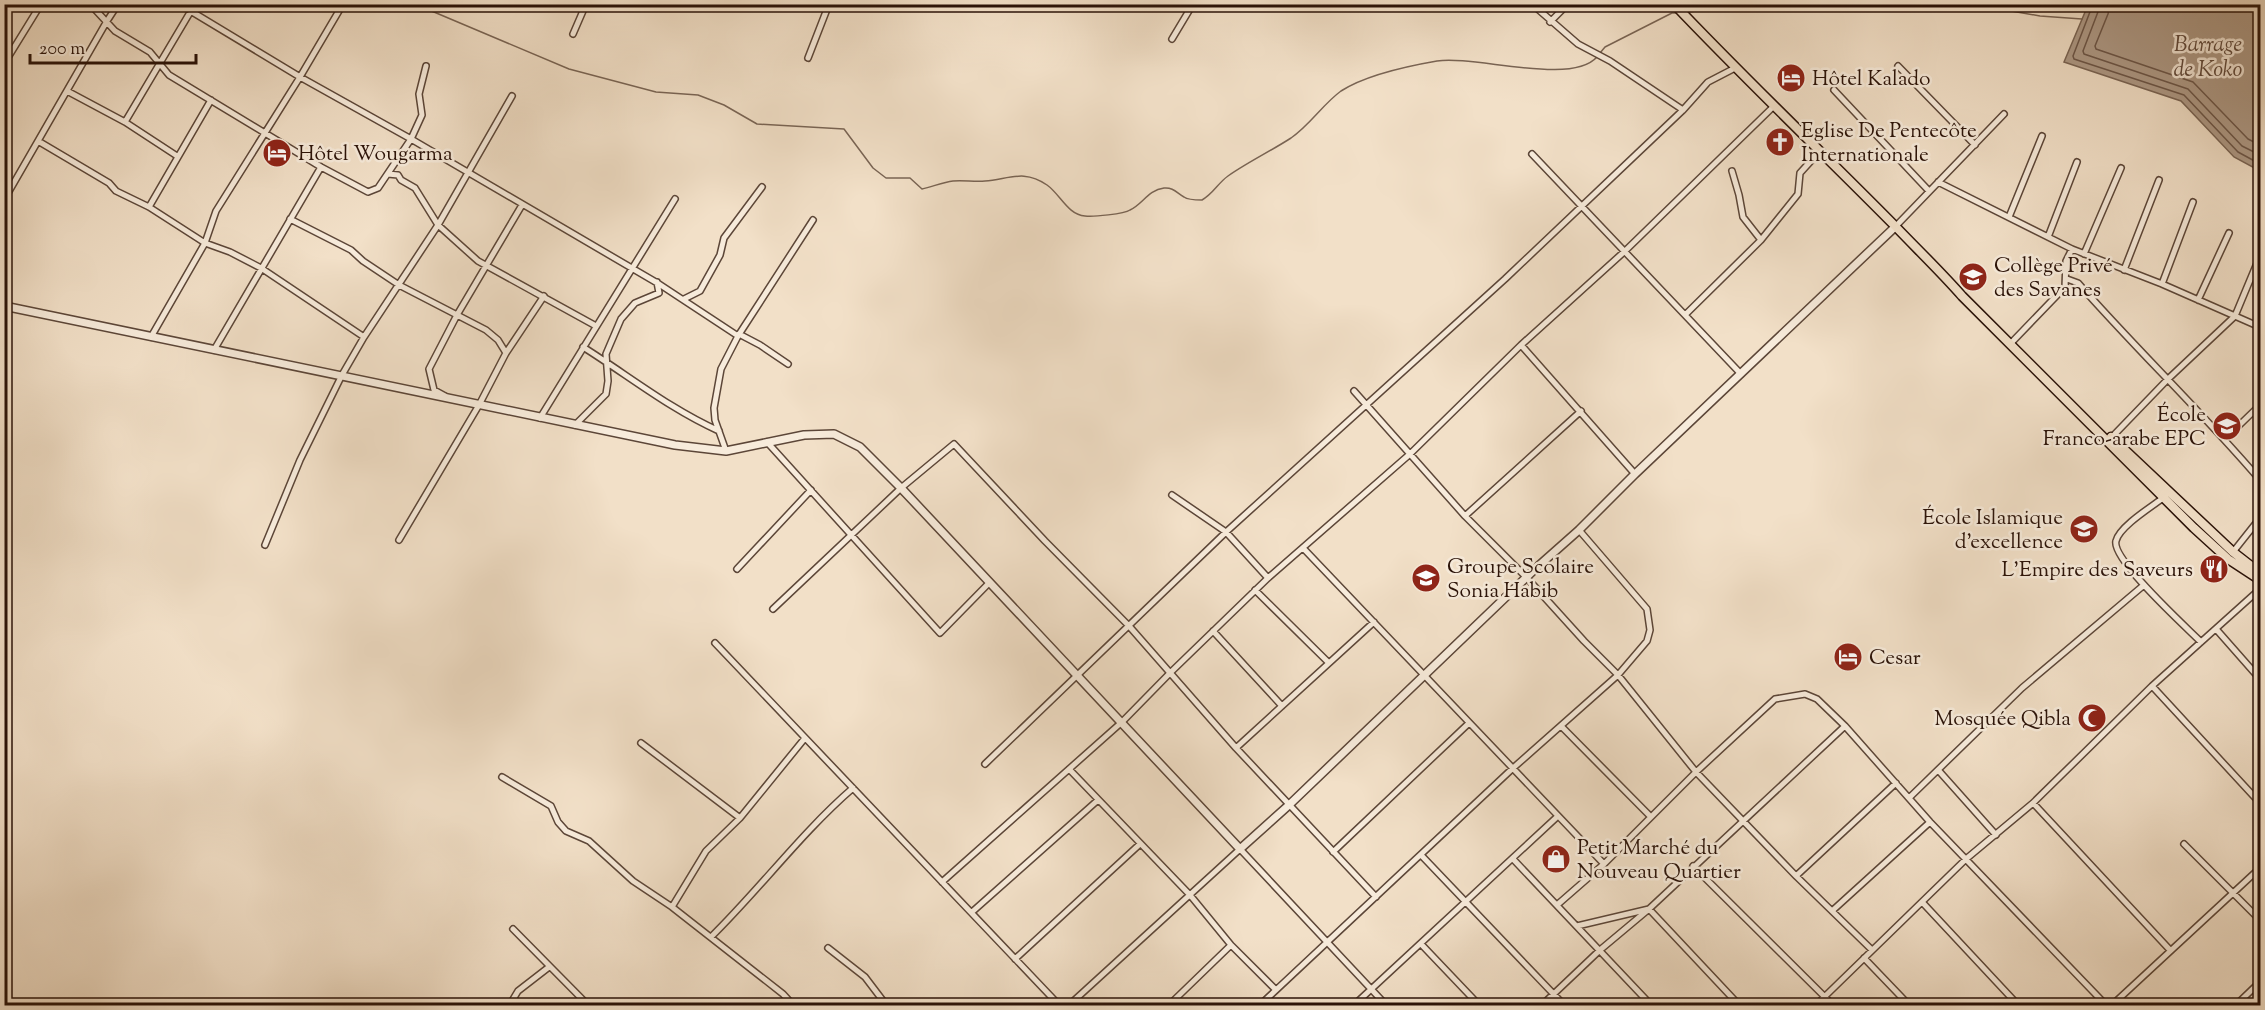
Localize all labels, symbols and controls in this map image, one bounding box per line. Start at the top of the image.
scale bar [30,27,196,65]
water label: Barrage de Koko [2174,30,2243,87]
text: 200 m [39,37,85,63]
hotel icon: Hôtel Kalado [1775,62,1807,94]
place label: Hôtel Kalado [1812,65,1930,95]
place label: Eglise De Pentecôte Internationale [1801,117,1977,171]
church icon: Eglise De Pentecôte Internationale [1764,126,1796,158]
hotel icon: Hôtel Wougarma [261,137,293,169]
place label: Hôtel Wougarma [298,140,453,170]
place label: Collège Privé des Savanes [1994,252,2113,306]
school or university icon: Collège Privé des Savanes [1957,261,1989,293]
place label: École Franco-arabe EPC [2043,401,2206,455]
school or university icon: École Franco-arabe EPC [2211,410,2243,442]
place label: École Islamique d'excellence [1922,504,2063,558]
school or university icon: École Islamique d'excellence [2068,513,2100,545]
place label: Groupe Scolaire Sonia Habib [1447,553,1594,607]
restaurant icon: L'Empire des Saveurs [2198,553,2230,585]
place label: L'Empire des Saveurs [2001,556,2193,586]
school or university icon: Groupe Scolaire Sonia Habib [1410,562,1442,594]
hotel icon: Cesar [1832,641,1864,673]
place label: Cesar [1869,644,1921,674]
mosque icon: Mosquée Qibla [2076,702,2108,734]
place label: Mosquée Qibla [1934,705,2071,735]
place label: Petit Marché du Nouveau Quartier [1577,834,1741,888]
shop icon: Petit Marché du Nouveau Quartier [1540,843,1572,875]

